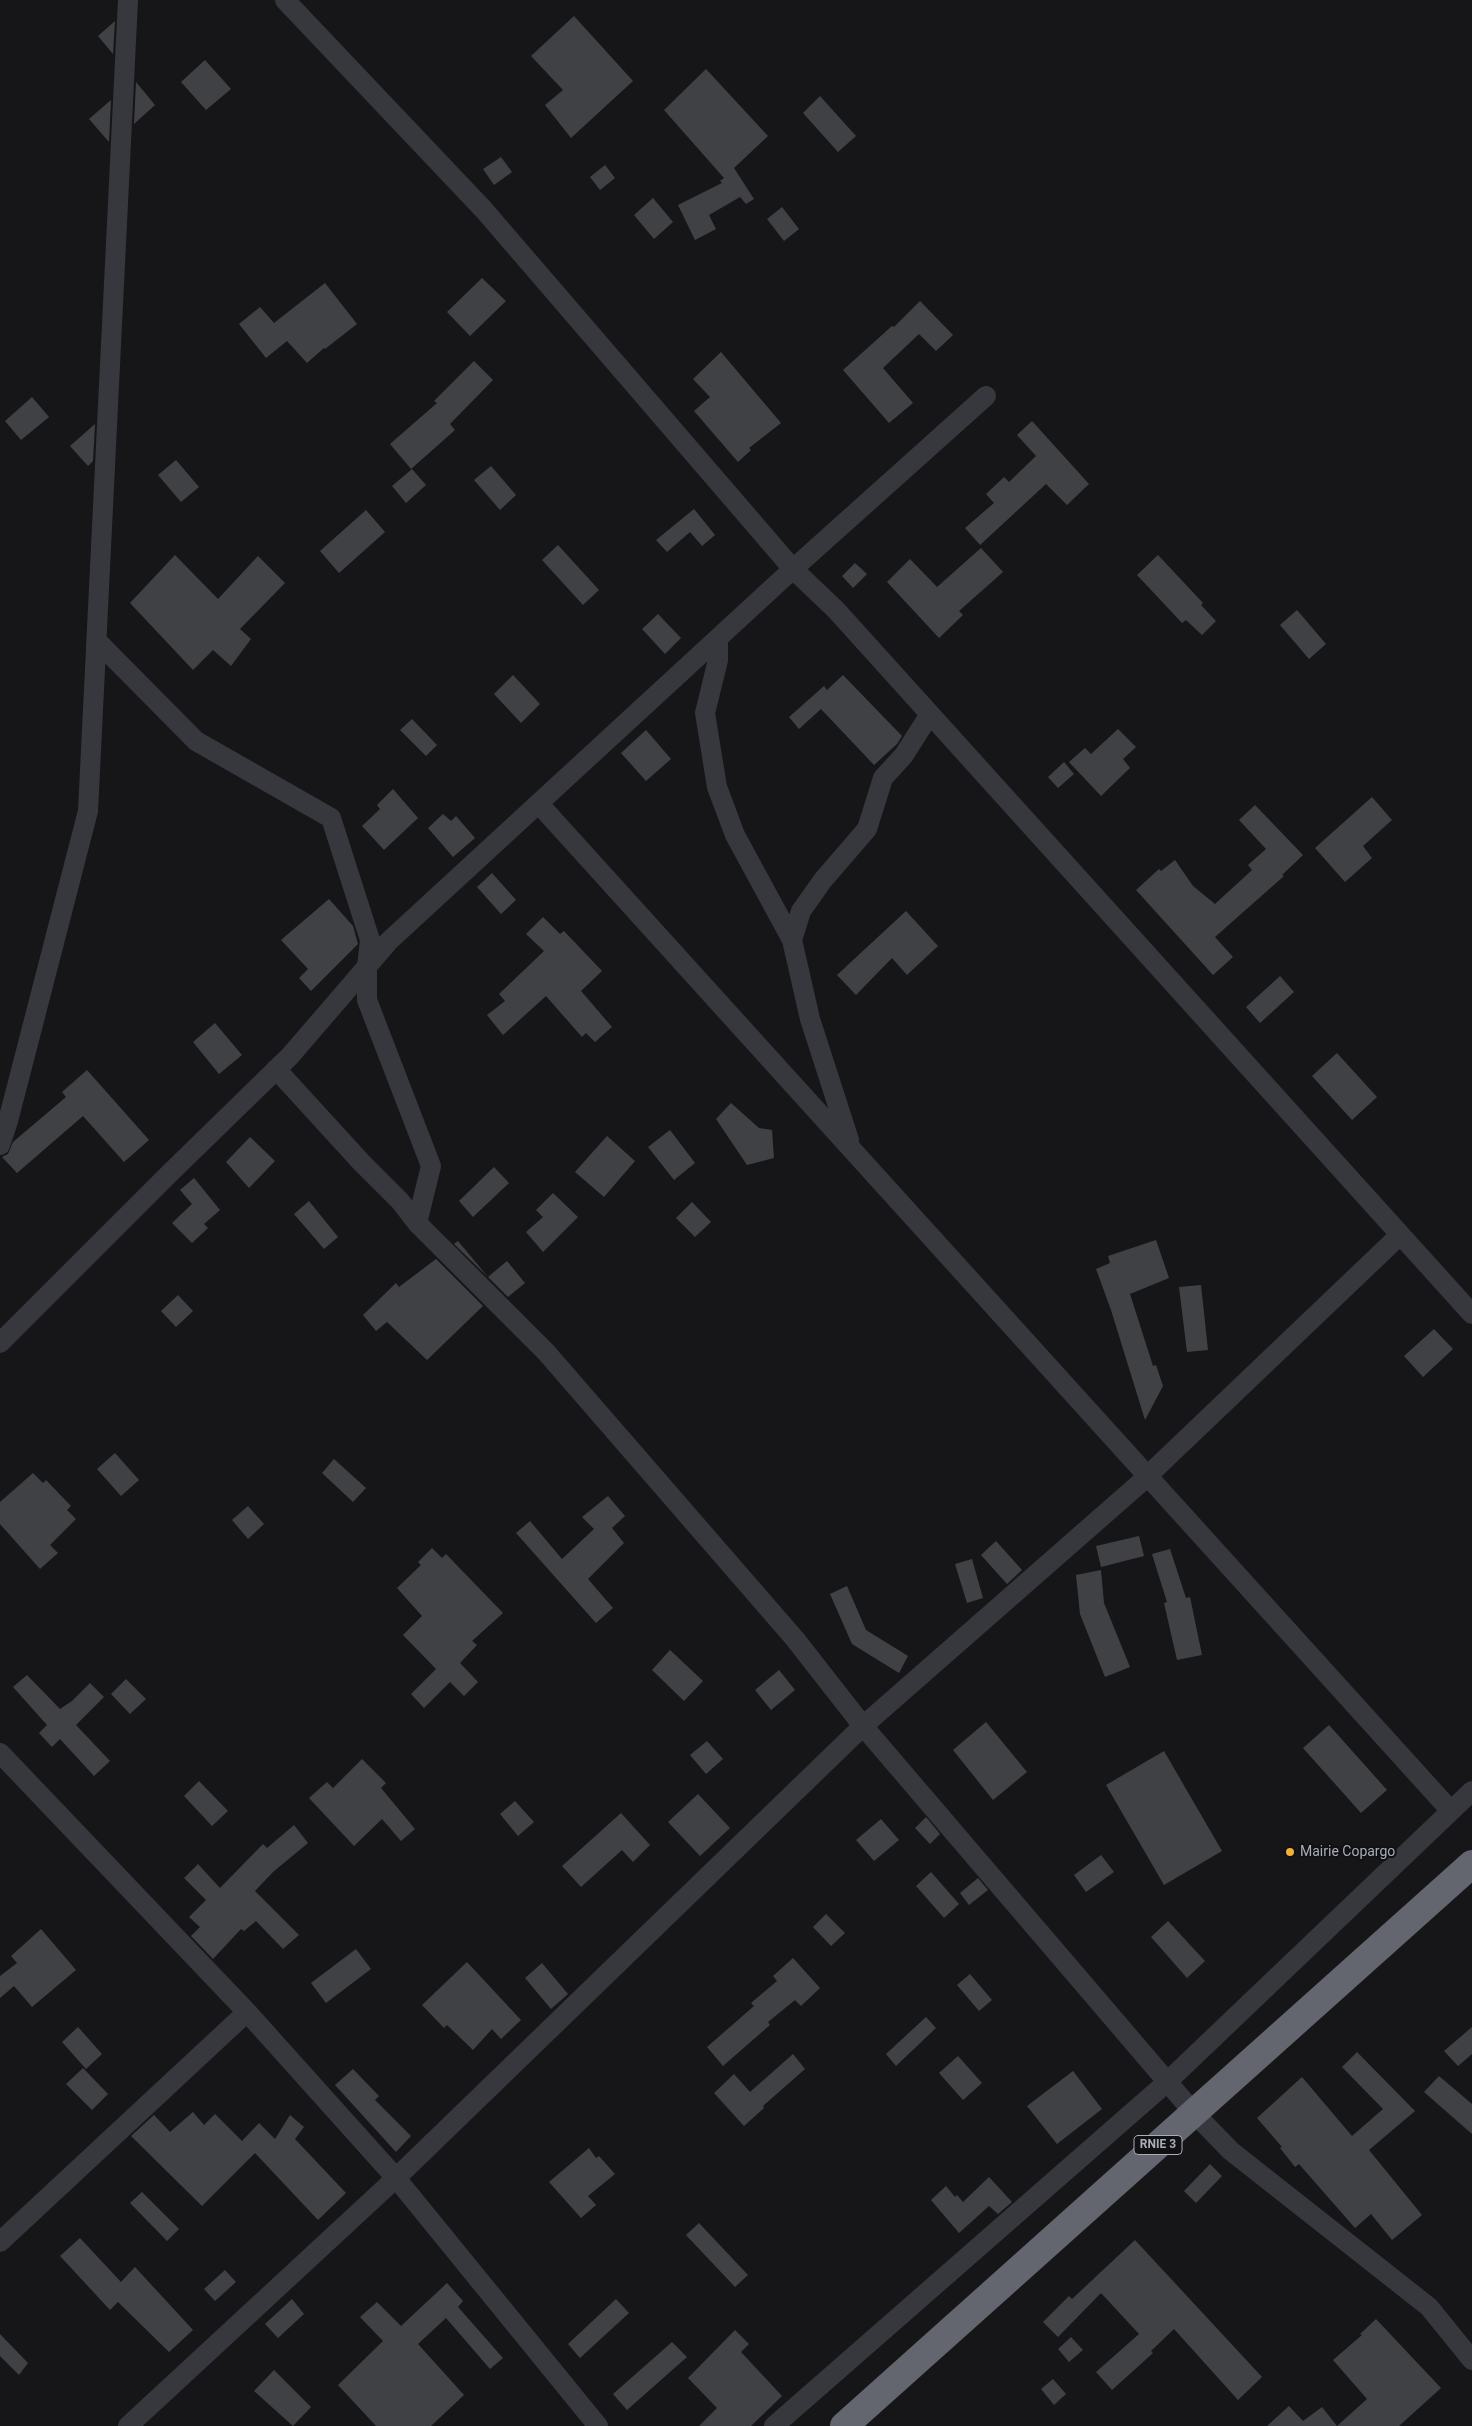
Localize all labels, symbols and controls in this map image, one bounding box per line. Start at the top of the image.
place label: Mairie Copargo [1300,1844,1395,1860]
marker: Mairie Copargo [1284,1846,1296,1858]
road number: RNIE 3 [1134,2136,1182,2154]

